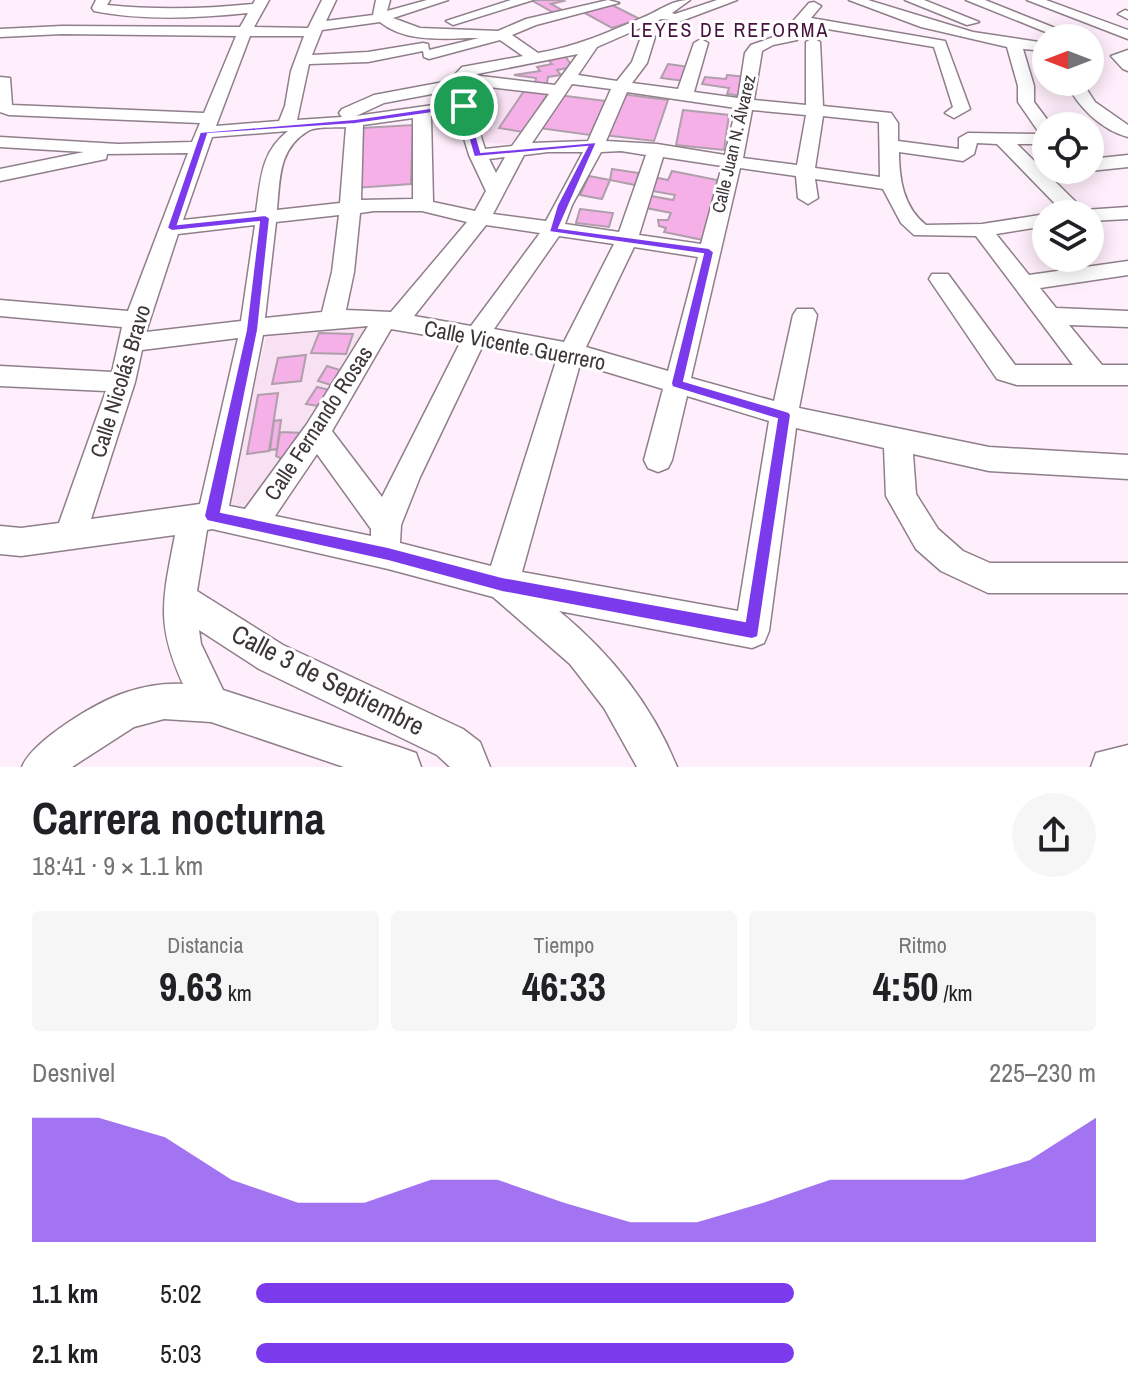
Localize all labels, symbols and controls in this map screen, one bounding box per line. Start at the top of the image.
district label: LEYES DE REFORMA [631,16,829,43]
north arrow [1032,24,1104,96]
map controls [1032,24,1104,272]
pin [430,72,498,140]
street label: Calle Juan N. Álvarez [705,72,762,215]
icon: arrive [442,84,486,128]
button: locate [1032,112,1104,184]
button: layers [1032,200,1104,272]
street label: Calle Nicolás Bravo [82,301,158,461]
street label: Calle Vicente Guerrero [422,313,608,377]
street label: Calle Fernando Rosas [257,340,379,506]
street label: Calle 3 de Septiembre [226,616,431,743]
text: Carrera nocturna [32,788,325,848]
button: share [1012,793,1096,877]
text: 18:41 · 9 × 1.1 km [32,848,203,883]
text: Distancia [167,930,243,960]
text: Tiempo [534,930,594,960]
text: Ritmo [899,930,947,960]
text: 9.63 [159,960,223,1013]
text: 46:33 [522,960,606,1013]
text: 4:50 [873,960,938,1013]
text: km [223,978,252,1008]
text: /km [938,978,973,1008]
text: Desnivel [32,1055,115,1090]
text: 225–230 m [989,1055,1096,1090]
text: 1.1 km [32,1276,98,1311]
text: 5:02 [160,1276,202,1311]
text: 2.1 km [32,1336,98,1371]
text: 5:03 [160,1336,202,1371]

